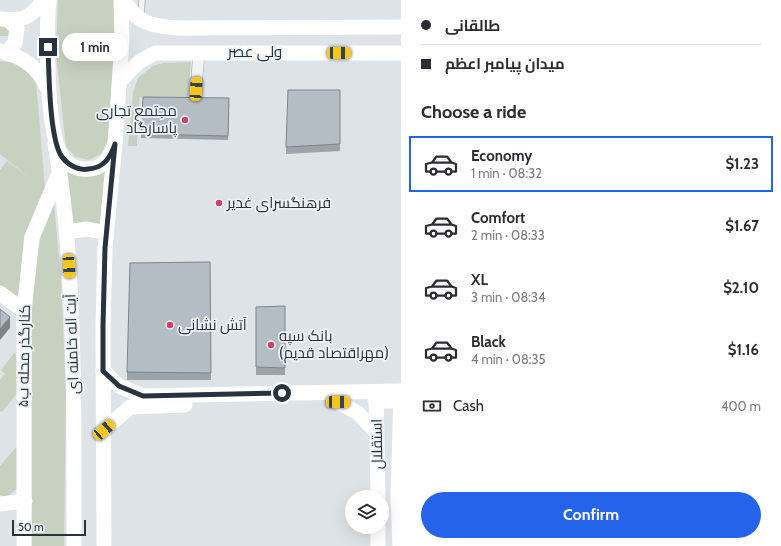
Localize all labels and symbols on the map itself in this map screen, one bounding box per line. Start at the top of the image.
callout: 1 min [62,33,128,61]
route end [39,38,57,56]
street label: ولی عصر [227,43,282,62]
car [327,47,351,59]
car [189,77,203,101]
place label: مجتمع تجاری پاسارگاد [96,102,177,138]
marker: مجتمع تجاری پاسارگاد [180,115,190,125]
place label: فرهنگسرای غدیر [226,194,331,213]
marker: فرهنگسرای غدیر [214,198,224,208]
car [62,254,76,278]
street label: آیت اله خامنه ای [61,294,84,394]
street label: کنارگذر محله ب۵ [14,304,34,408]
place label: آتش نشانی [178,316,247,335]
marker: آتش نشانی [165,320,175,330]
place label: بانک سپه (مهراقتصاد قدیم) [279,327,389,363]
marker: بانک سپه (مهراقتصاد قدیم) [266,340,276,350]
route start [273,384,291,402]
car [326,396,350,408]
car [91,418,117,442]
street label: استقلال [368,419,386,469]
scale bar [12,518,86,537]

